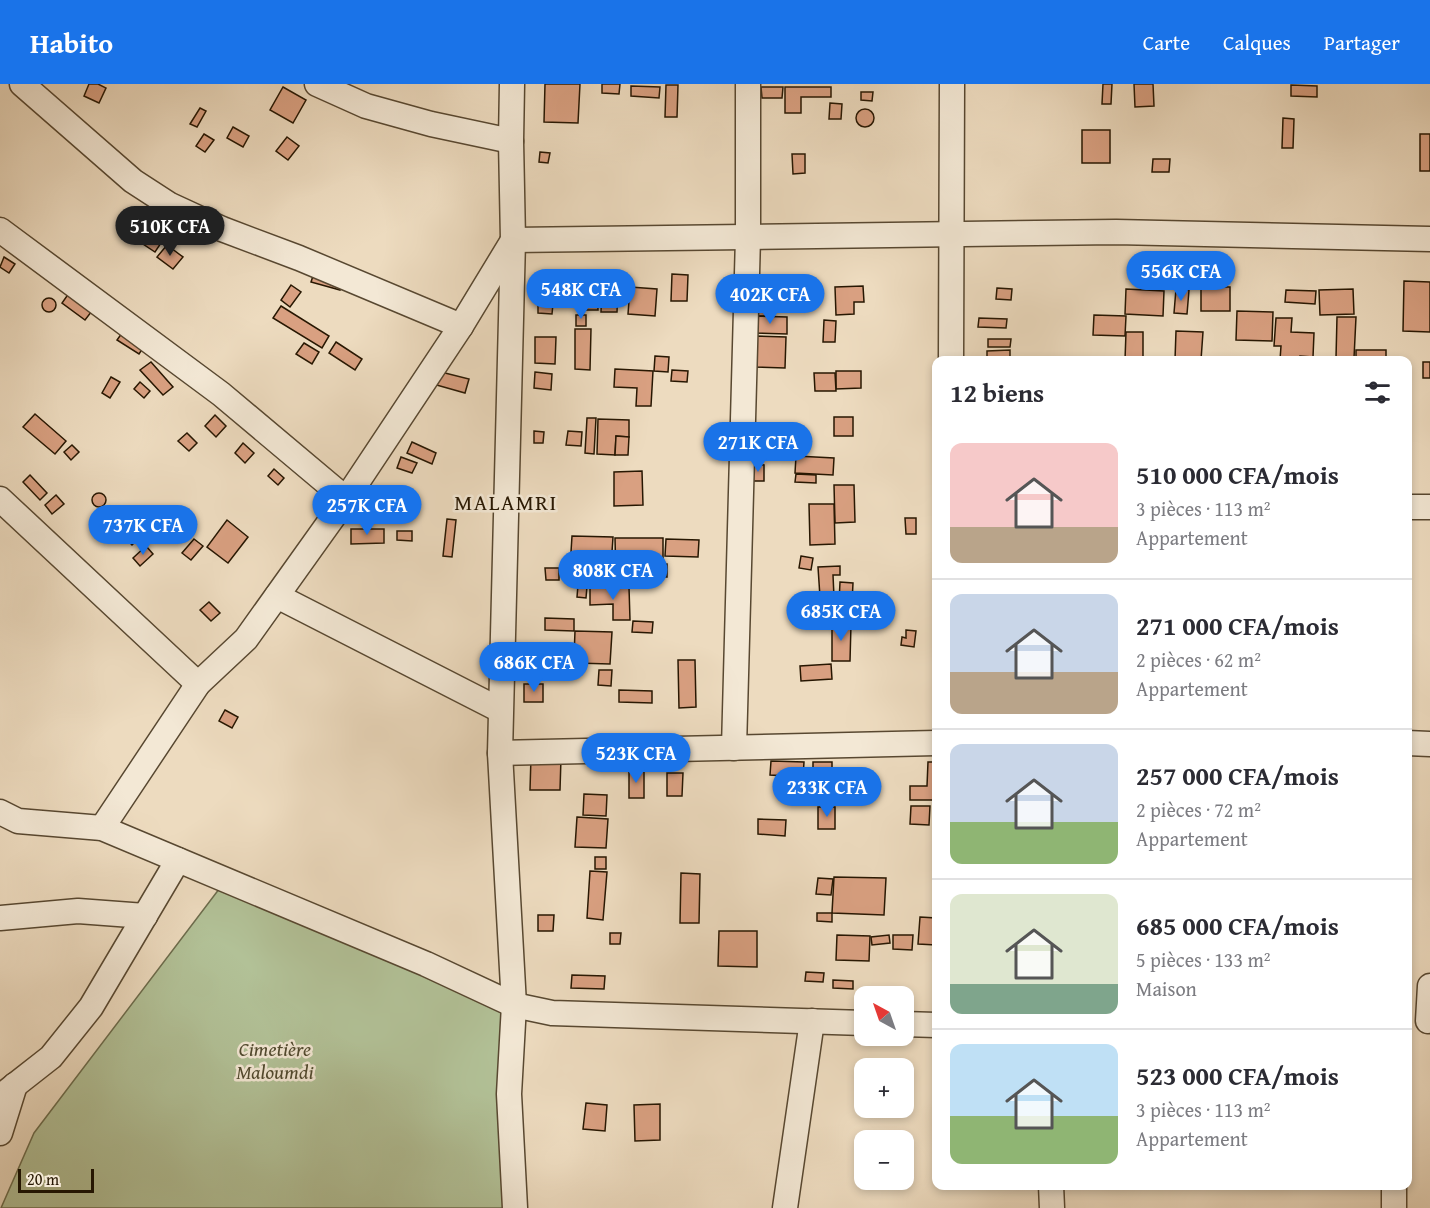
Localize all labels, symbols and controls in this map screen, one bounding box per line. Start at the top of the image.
text: Habito [30,22,113,63]
text: Carte [1143,27,1190,58]
text: Calques [1223,27,1291,58]
text: Partager [1324,27,1400,58]
pin: 510K CFA [108,206,232,257]
text: 510K CFA [129,211,211,240]
pin: 556K CFA [1119,251,1243,302]
text: 556K CFA [1140,256,1222,285]
pin: 548K CFA [519,269,643,320]
text: 548K CFA [540,274,622,303]
pin: 402K CFA [708,274,832,325]
text: 402K CFA [729,279,811,308]
text: 12 biens [950,373,1044,412]
icon: filters [1361,376,1394,409]
pin: 271K CFA [696,422,820,473]
text: 271K CFA [717,427,799,456]
text: 510 000 CFA/mois [1136,455,1339,494]
icon: home [998,467,1070,539]
pin: 257K CFA [305,485,429,536]
district label: MALAMRI [454,486,558,518]
text: 257K CFA [326,490,408,519]
text: 3 pièces · 113 m² [1136,494,1271,523]
pin: 737K CFA [81,505,205,556]
text: 737K CFA [102,510,184,539]
text: Appartement [1136,523,1248,552]
pin: 808K CFA [551,550,675,601]
text: 808K CFA [572,555,654,584]
pin: 685K CFA [779,591,903,642]
text: 685K CFA [800,596,882,625]
text: 271 000 CFA/mois [1136,606,1339,645]
icon: home [998,618,1070,690]
pin: 686K CFA [472,642,596,693]
text: 2 pièces · 62 m² [1136,645,1261,674]
text: 686K CFA [493,647,575,676]
text: Appartement [1136,674,1248,703]
pin: 523K CFA [574,733,698,784]
text: 523K CFA [595,738,677,767]
text: 257 000 CFA/mois [1136,756,1339,795]
pin: 233K CFA [765,767,889,818]
icon: home [998,768,1070,840]
text: 233K CFA [786,772,868,801]
text: 2 pièces · 72 m² [1136,795,1261,824]
text: Appartement [1136,824,1248,853]
text: 685 000 CFA/mois [1136,906,1339,945]
icon: home [998,918,1070,990]
text: 5 pièces · 133 m² [1136,945,1271,974]
text: Maison [1136,974,1197,1003]
north arrow [854,986,914,1046]
map controls [854,986,914,1190]
park label: Cimetière Maloumdi [236,1034,314,1086]
text: 523 000 CFA/mois [1136,1056,1339,1095]
button: + [854,1058,914,1118]
icon: home [998,1068,1070,1140]
text: 3 pièces · 113 m² [1136,1095,1271,1124]
text: Appartement [1136,1124,1248,1153]
button: − [854,1130,914,1190]
scale bar [18,1166,94,1194]
text: 20 m [27,1167,59,1191]

